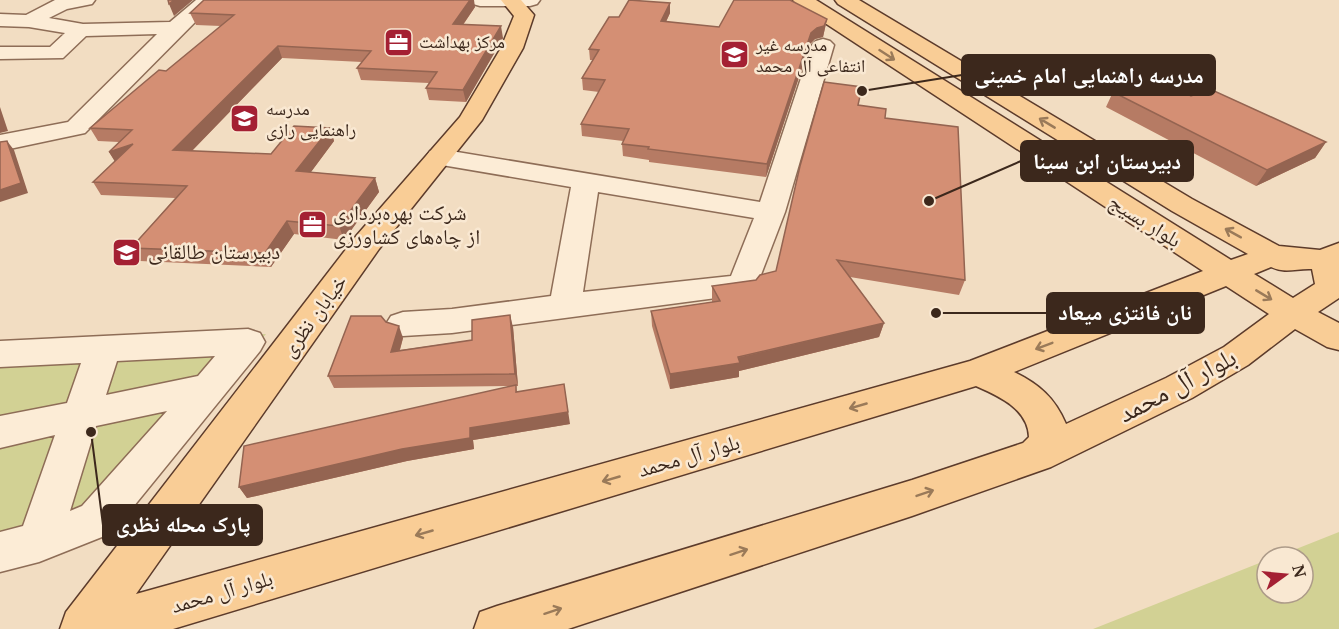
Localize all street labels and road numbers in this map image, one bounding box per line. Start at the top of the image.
street label: بلوار بسیج [1104,187,1187,253]
street label: خیابان نظری [274,269,353,362]
street label: بلوار آل محمد [1111,338,1242,430]
street label: بلوار آل محمد [635,427,743,483]
street label: بلوار آل محمد [168,563,276,619]

